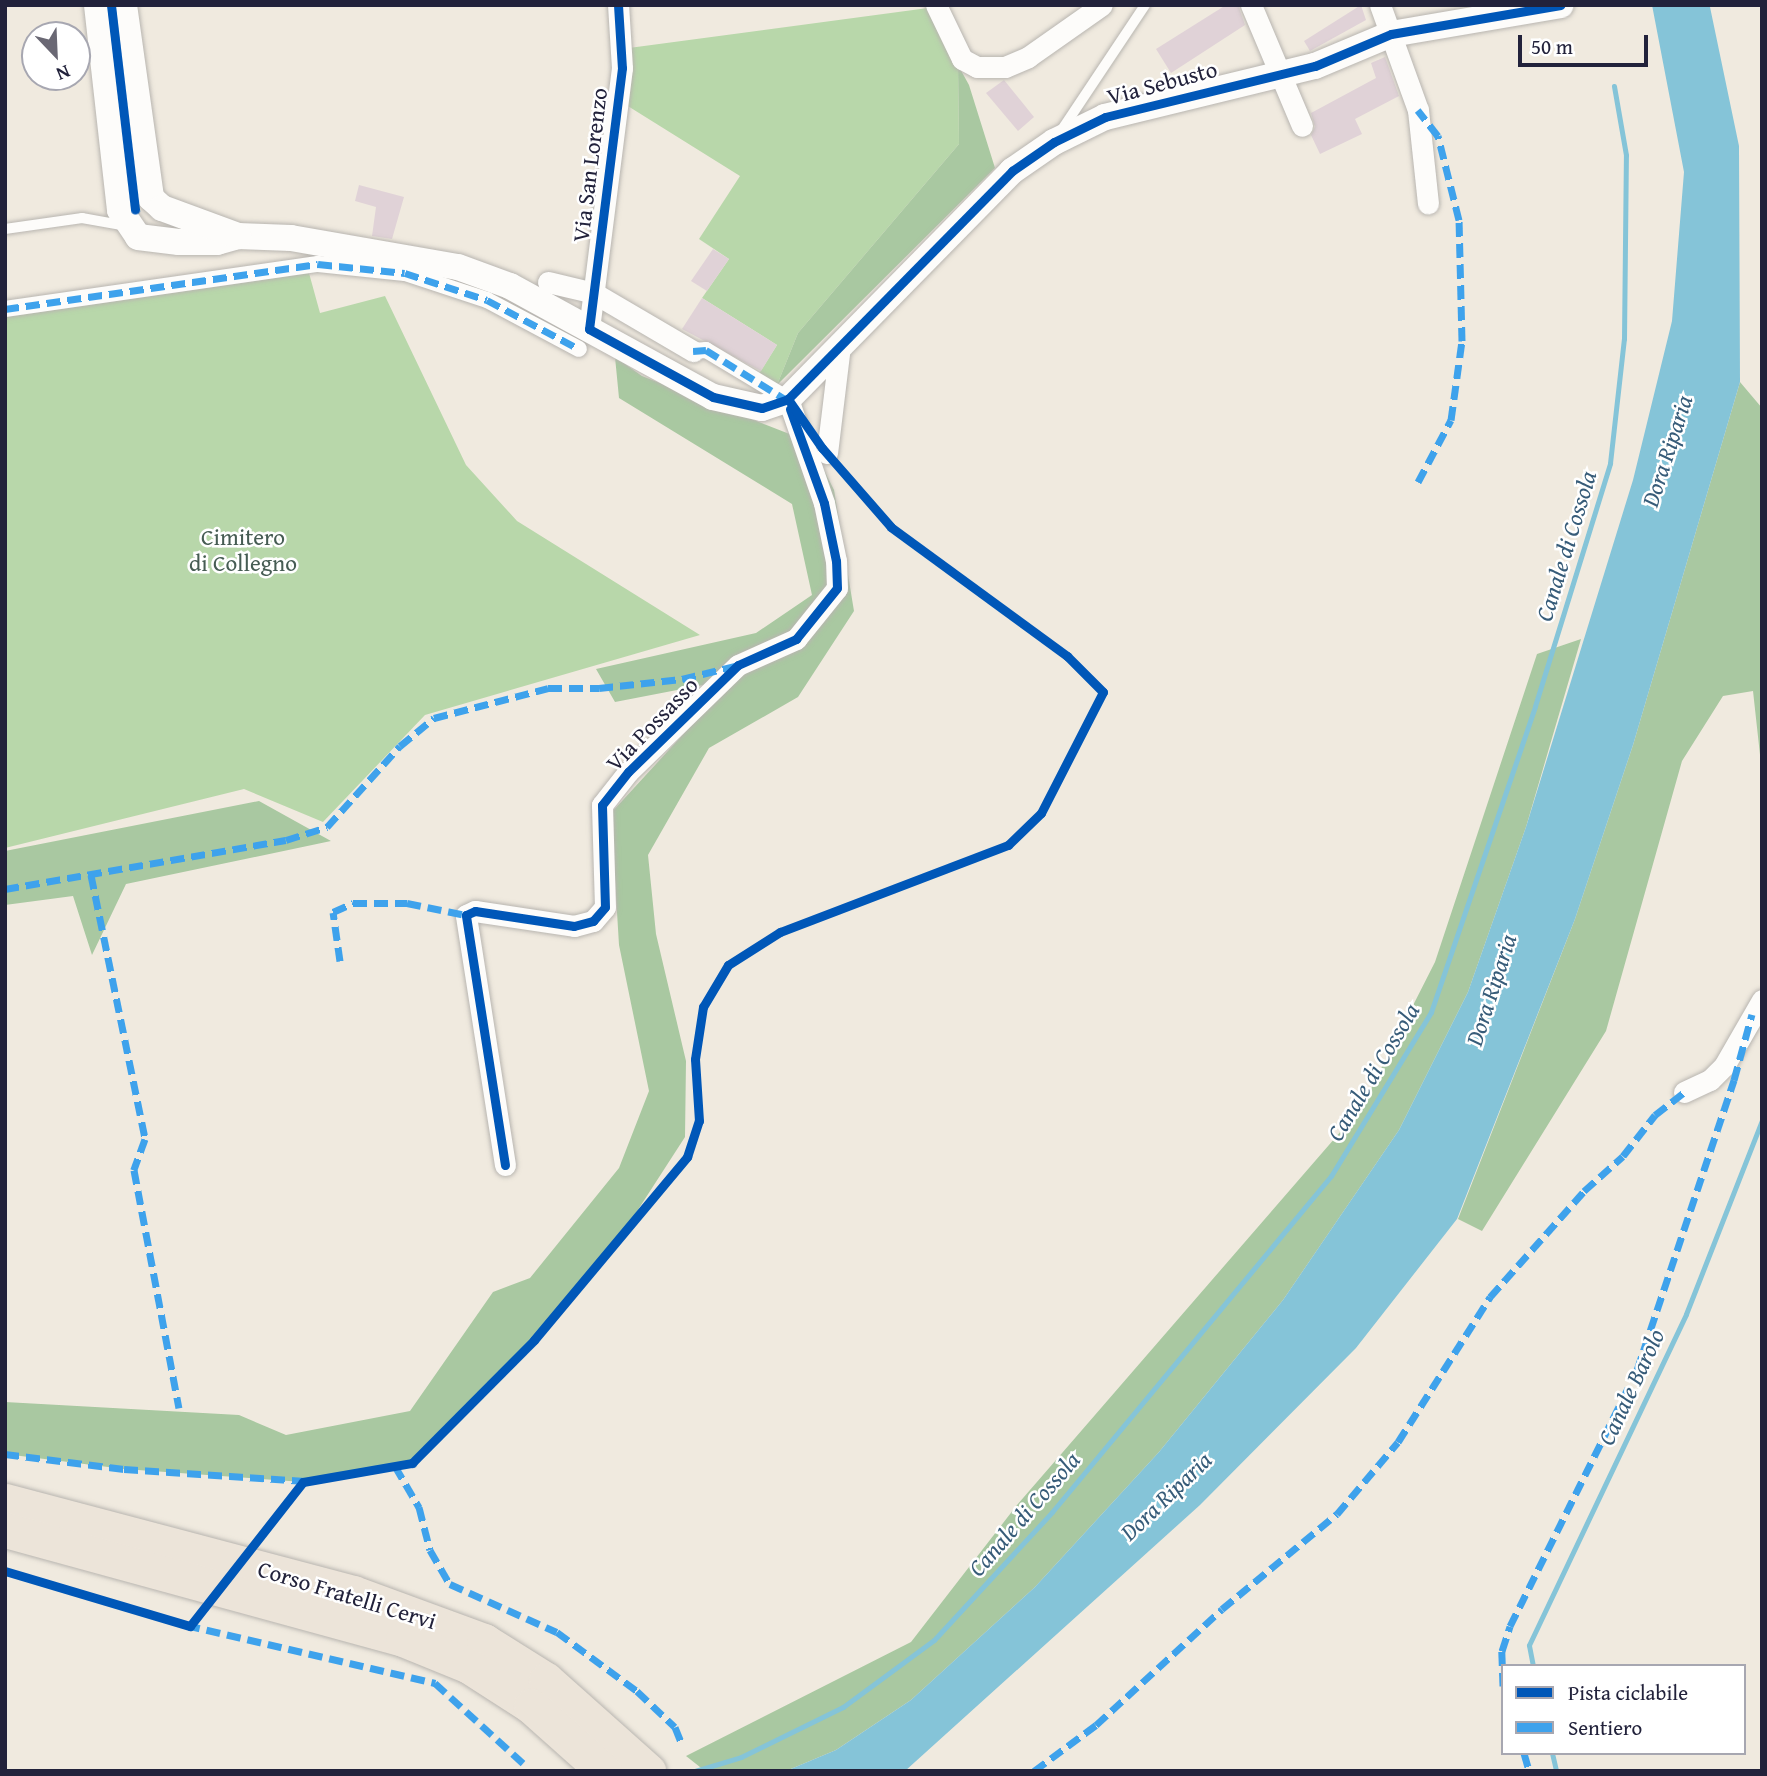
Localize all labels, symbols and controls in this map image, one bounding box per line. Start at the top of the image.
north arrow [21,21,91,91]
scale bar [1522,21,1652,65]
text: 50 m [1531,31,1573,62]
street label: Via Sebusto [1104,55,1220,111]
text: N [52,58,75,89]
street label: Via San Lorenzo [567,86,613,244]
water label: Dora Riparia [1635,392,1699,510]
water label: Canale di Cossola [1529,467,1603,625]
park label: Cimitero di Collegno [189,523,297,577]
street label: Via Possasso [600,671,704,777]
water label: Dora Riparia [1459,931,1523,1049]
water label: Canale di Cossola [1321,998,1425,1146]
water label: Canale Barolo [1592,1324,1670,1450]
water label: Dora Riparia [1114,1445,1218,1547]
water label: Canale di Cossola [962,1446,1086,1582]
street label: Corso Fratelli Cervi [254,1555,440,1635]
legend [1501,1664,1746,1755]
text: Pista ciclabile [1568,1677,1688,1708]
text: Sentiero [1568,1712,1642,1743]

